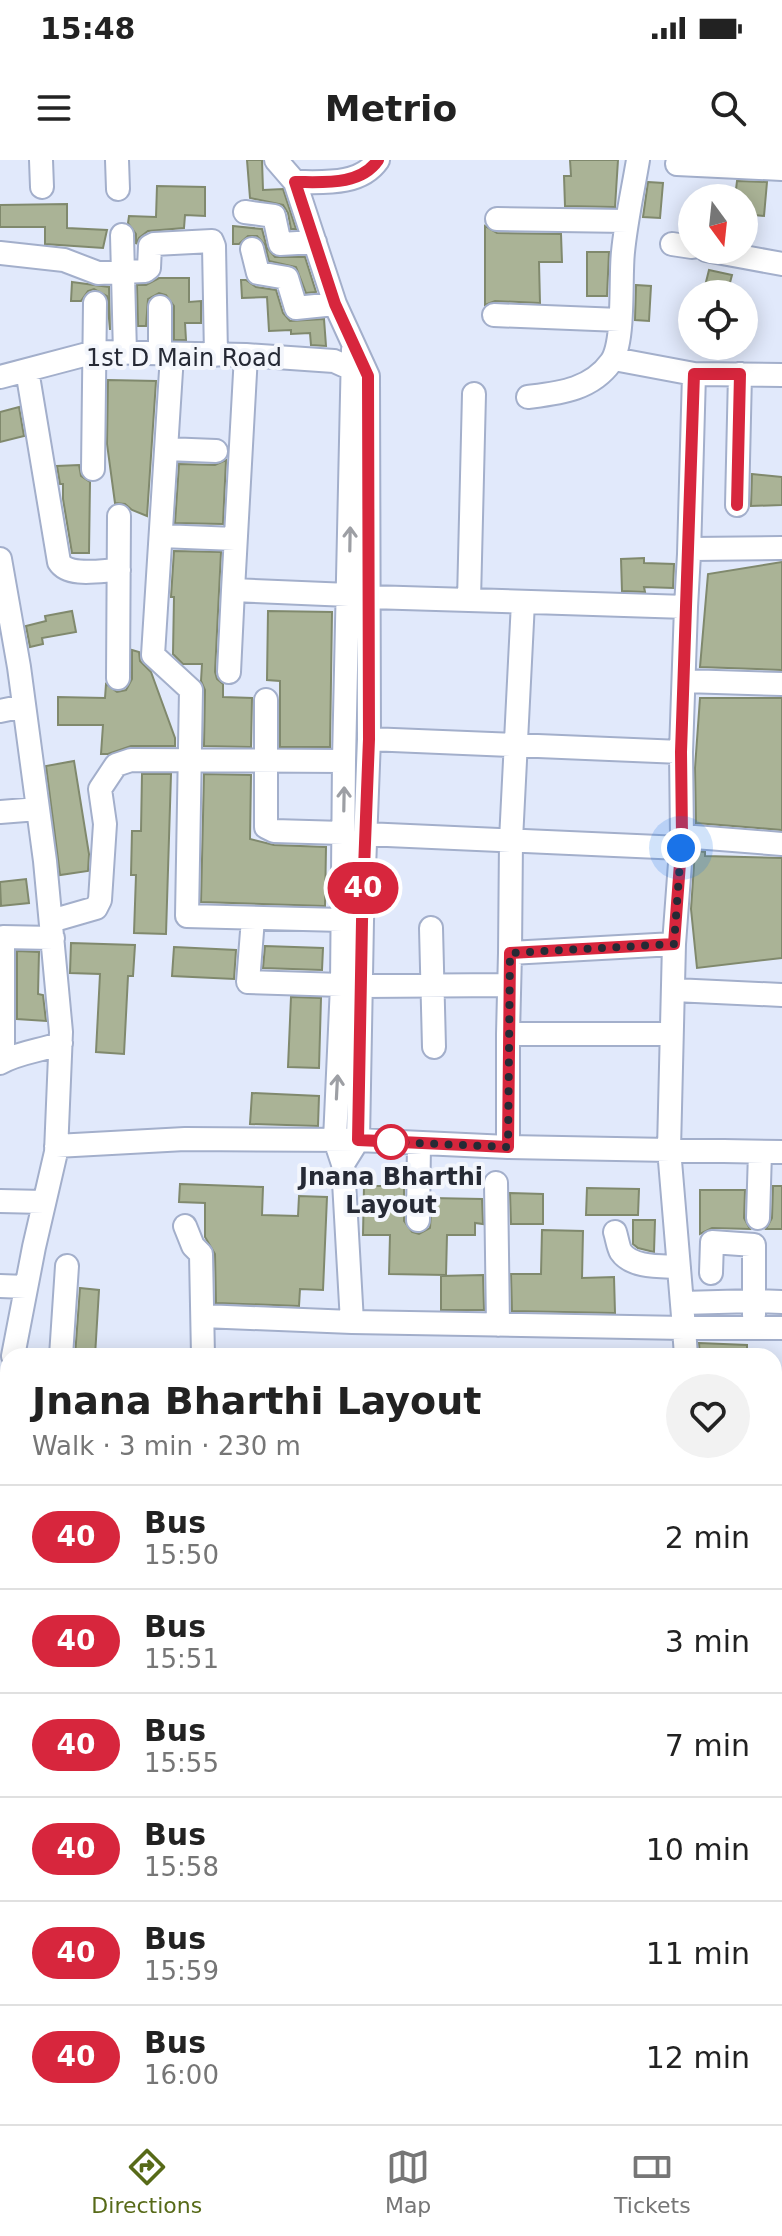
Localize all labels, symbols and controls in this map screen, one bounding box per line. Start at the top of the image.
text: 15:48 [40,11,136,46]
icon: menu [32,86,76,130]
icon: search [706,86,750,130]
text: Metrio [325,88,457,129]
north arrow [678,184,758,264]
map controls [678,184,758,360]
button: locate [678,280,758,360]
street label: 1st D Main Road [86,344,282,372]
one-way arrow [342,526,358,553]
one-way arrow [336,786,351,813]
your location [661,828,701,868]
line badge: 40 [327,862,399,914]
text: 40 [344,871,382,904]
one-way arrow [330,1074,345,1101]
marker: Jnana Bharthi Layout [374,1125,408,1159]
place label: Jnana Bharthi Layout [297,1163,483,1219]
button: heart [666,1374,750,1458]
text: Jnana Bharthi Layout [32,1379,481,1423]
text: Walk · 3 min · 230 m [32,1431,301,1461]
text: Bus [144,1505,206,1540]
text: 40 [57,1520,95,1553]
text: 2 min [665,1520,750,1555]
text: 15:50 [144,1540,219,1570]
text: Bus [144,1609,206,1644]
text: 40 [57,1624,95,1657]
text: 3 min [665,1624,750,1659]
text: 15:51 [144,1644,219,1674]
text: Bus [144,1713,206,1748]
text: 40 [57,1728,95,1761]
text: 7 min [665,1728,750,1763]
text: 15:55 [144,1748,219,1778]
text: Bus [144,1817,206,1852]
text: 40 [57,1832,95,1865]
text: 10 min [646,1832,750,1867]
text: 15:58 [144,1852,219,1882]
text: Bus [144,1921,206,1956]
text: 40 [57,1936,95,1969]
text: 11 min [646,1936,750,1971]
text: 15:59 [144,1956,219,1986]
text: Bus [144,2025,206,2060]
text: 40 [57,2040,95,2073]
text: 12 min [646,2040,750,2075]
text: 16:00 [144,2060,219,2090]
tab: Directions [91,2145,202,2218]
tab: Map [385,2145,431,2218]
tab: Tickets [614,2145,691,2218]

